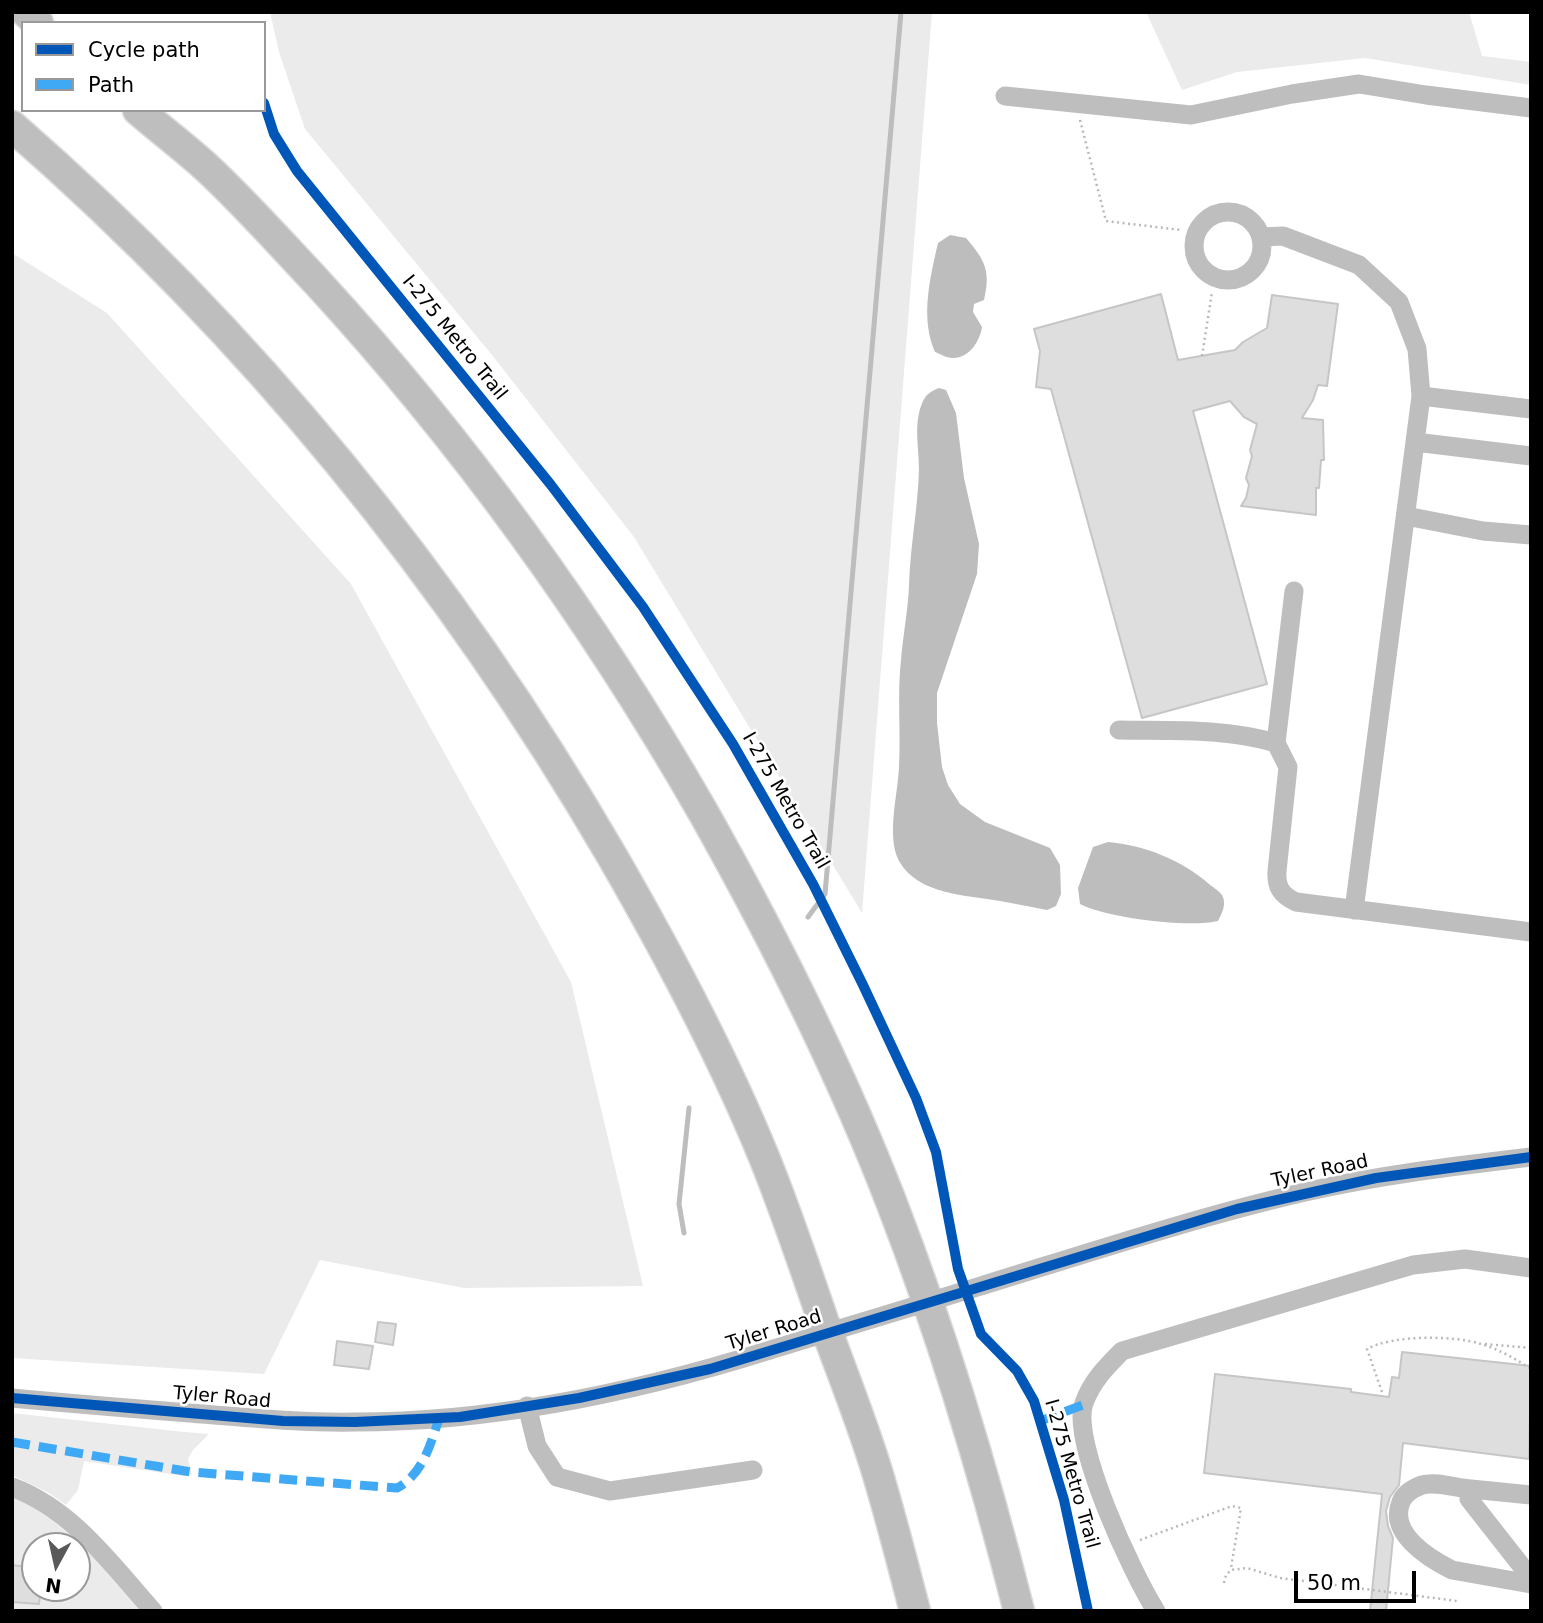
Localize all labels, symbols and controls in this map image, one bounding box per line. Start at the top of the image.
legend [21,21,266,112]
text: Cycle path [88,38,200,62]
text: Path [88,73,134,97]
street label: I-275 Metro Trail [397,271,511,405]
street label: I-275 Metro Trail [737,729,833,873]
street label: Tyler Road [1270,1151,1370,1193]
street label: Tyler Road [724,1306,824,1356]
street label: Tyler Road [172,1382,272,1414]
street label: I-275 Metro Trail [1039,1397,1103,1551]
north arrow [21,1532,91,1602]
scale bar [1298,1556,1420,1600]
text: 50 m [1307,1571,1361,1595]
text: N [44,1574,63,1598]

